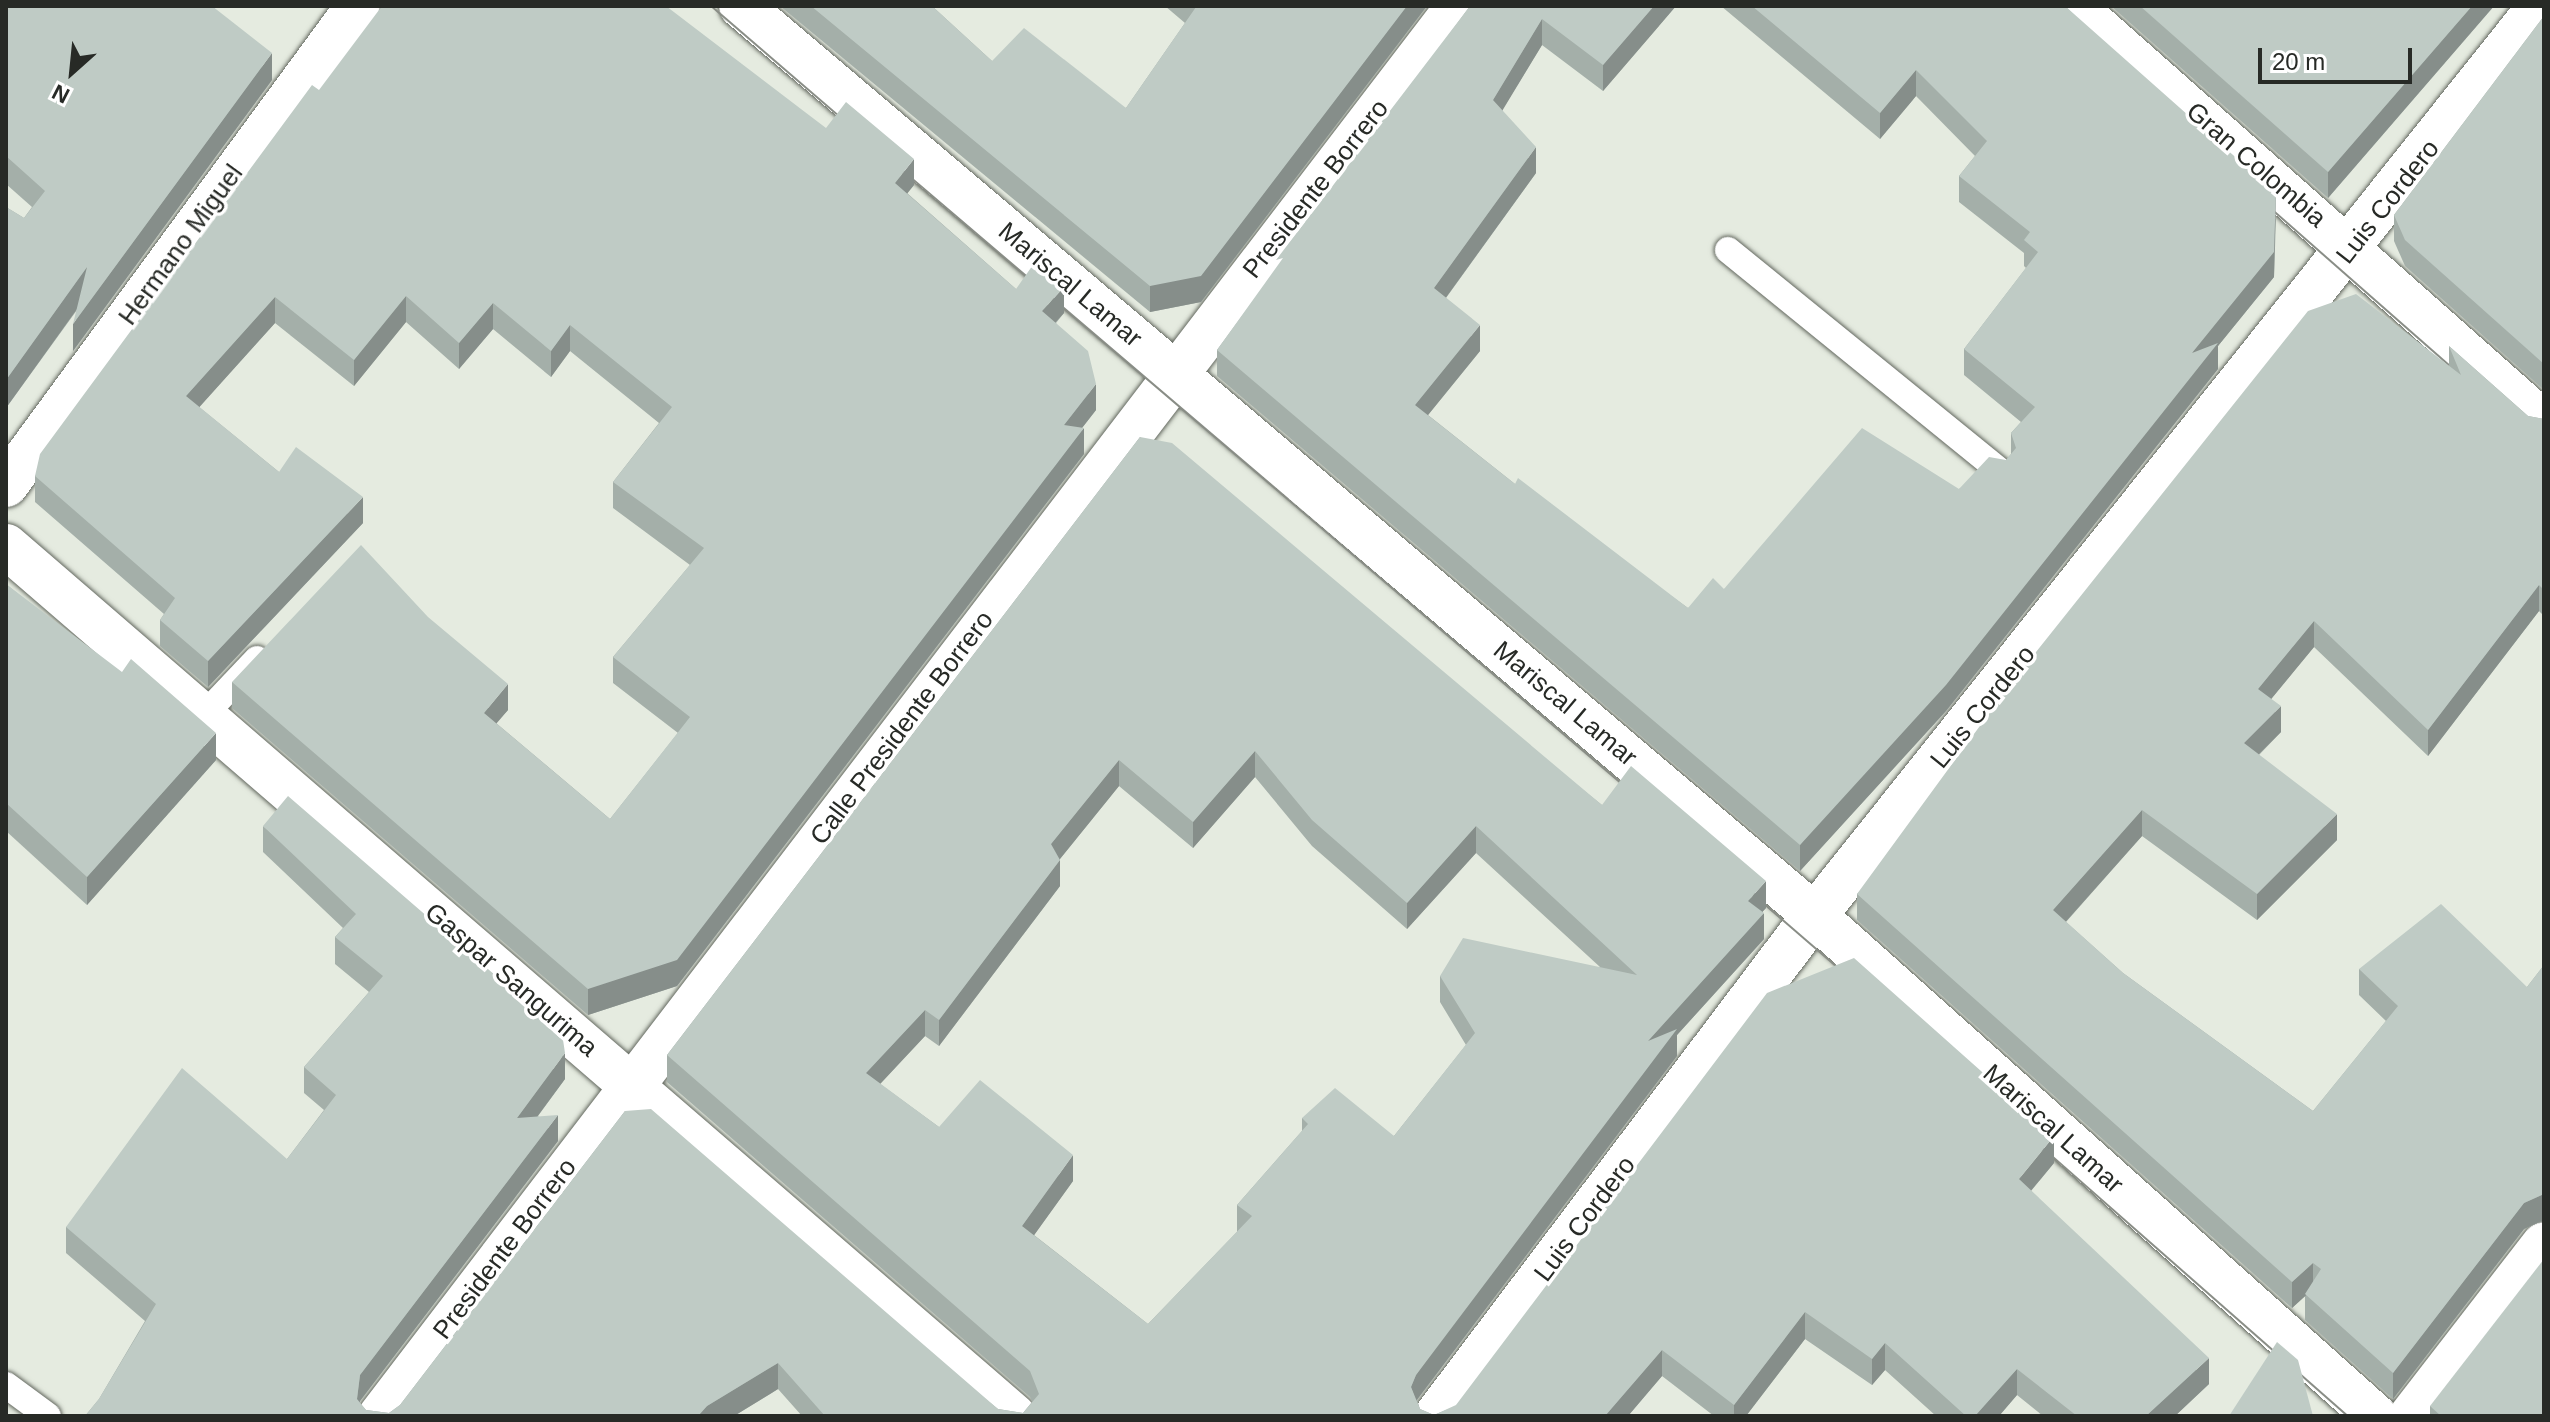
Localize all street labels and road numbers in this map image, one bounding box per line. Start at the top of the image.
street label: Presidente Borrero [1237,93,1395,285]
street label: Gran Colombia [2180,96,2332,234]
street label: Luis Cordero [2330,134,2446,270]
street label: Hermano Miguel [112,159,250,331]
street label: Mariscal Lamar [992,216,1148,354]
street label: Calle Presidente Borrero [804,605,1000,851]
street label: Mariscal Lamar [1487,635,1643,773]
street label: Luis Cordero [1924,639,2042,775]
street label: Gaspar Sangurima [418,897,604,1063]
street label: Mariscal Lamar [1977,1058,2129,1200]
street label: Luis Cordero [1528,1150,1642,1288]
street label: Presidente Borrero [427,1152,583,1346]

